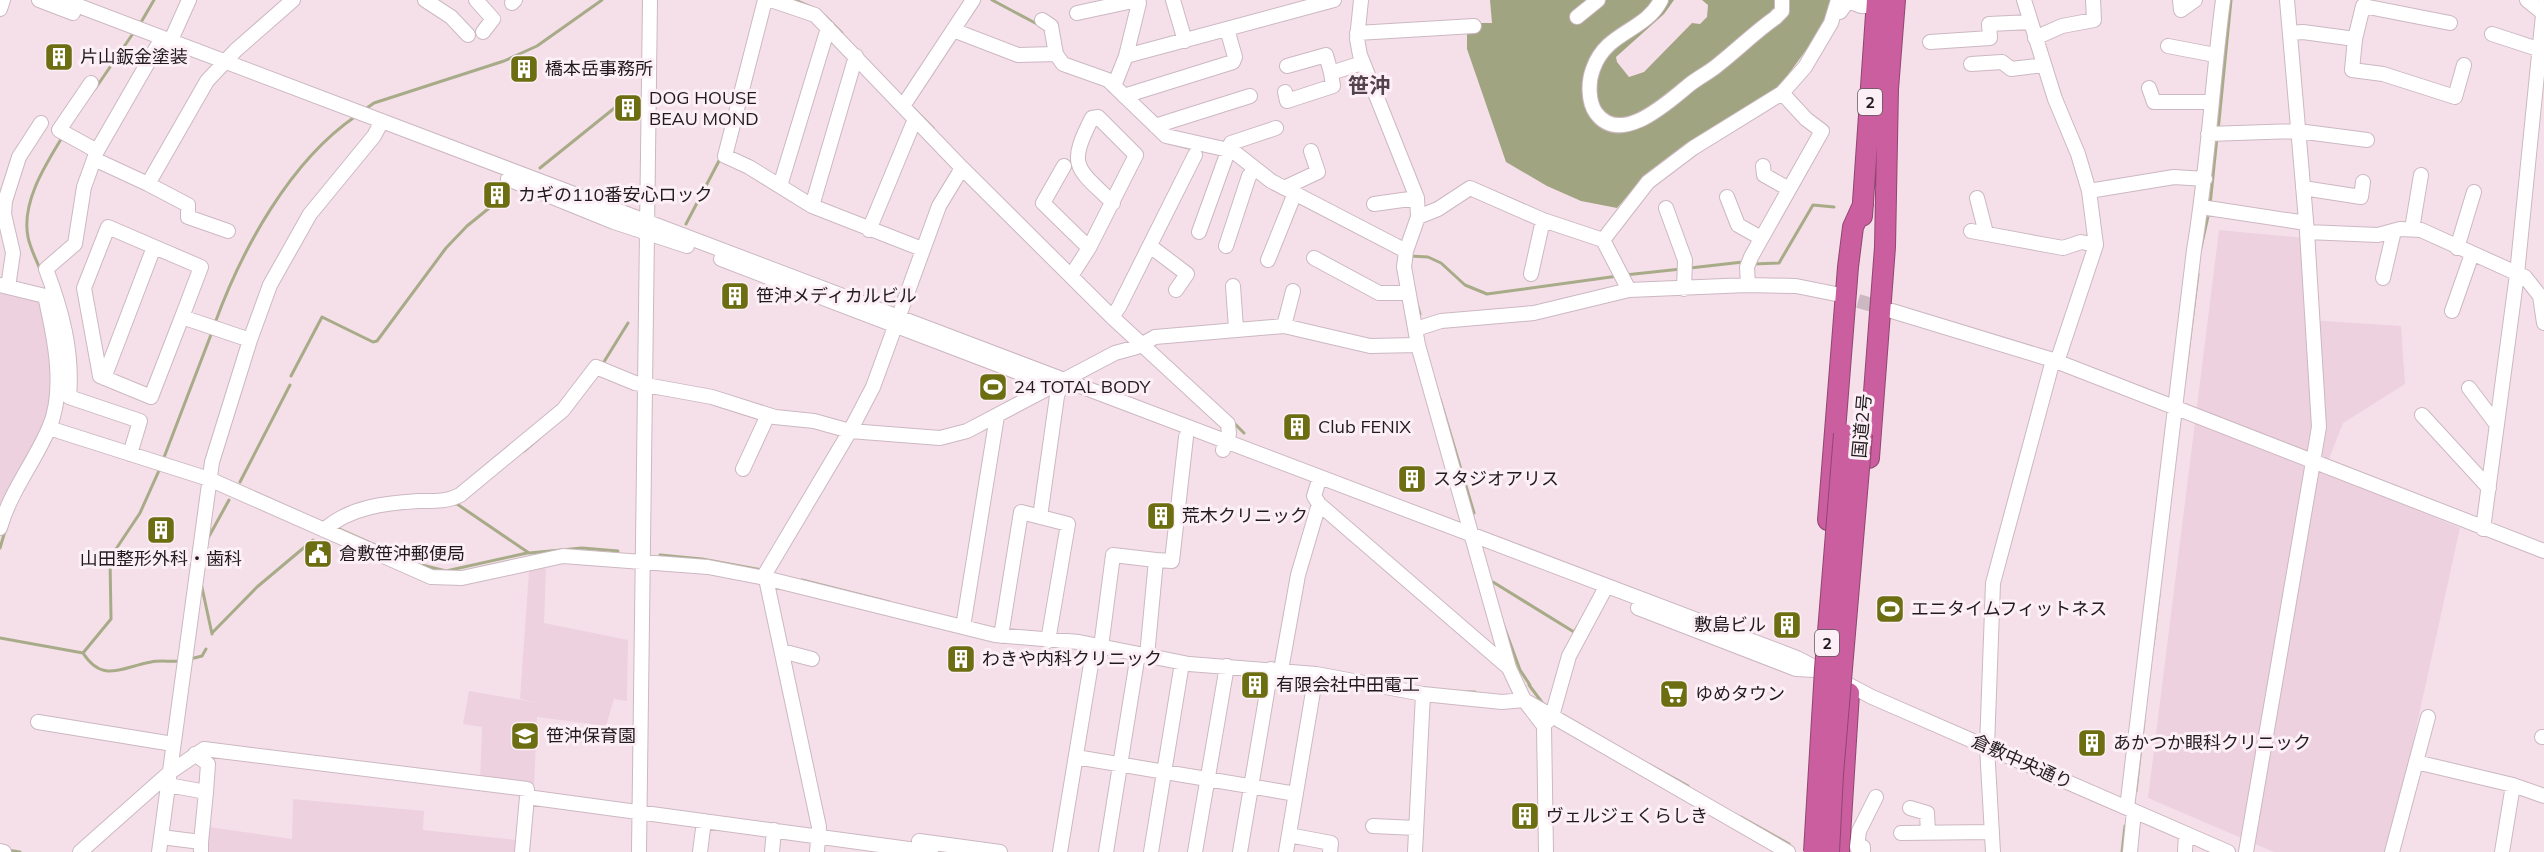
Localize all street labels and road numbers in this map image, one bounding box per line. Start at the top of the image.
road number: 2 [1858,89,1882,115]
street label: 国道2号 [1847,393,1876,459]
road number: 2 [1815,630,1839,656]
street label: 倉敷中央通り [1968,729,2076,794]

